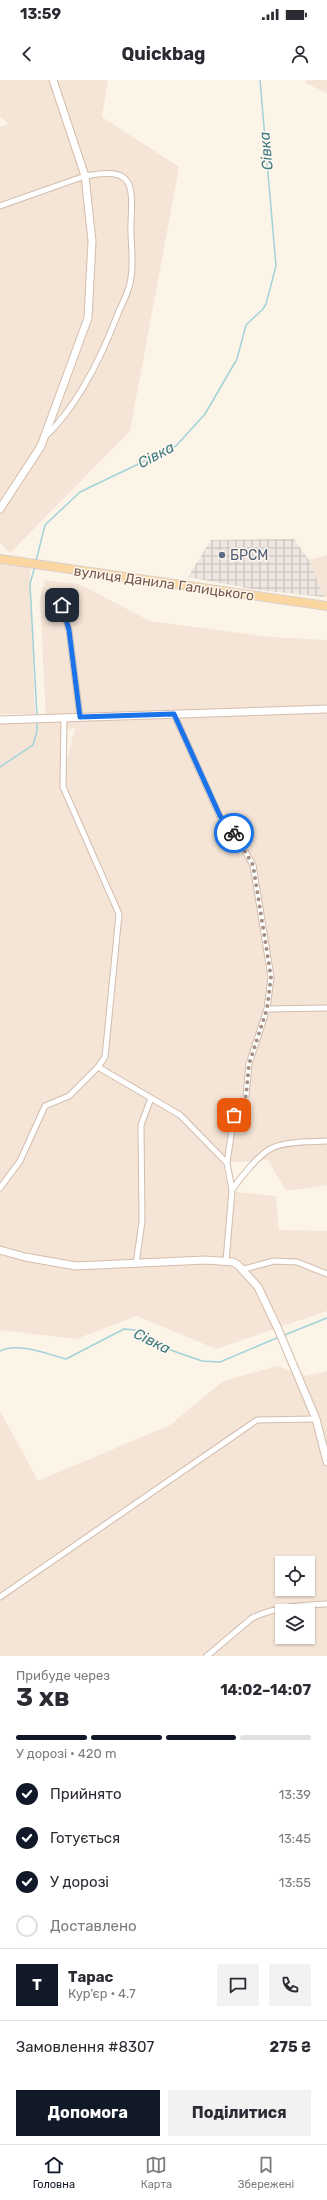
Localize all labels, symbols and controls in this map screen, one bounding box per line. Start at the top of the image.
text: 13:59 [20,5,61,23]
icon: back [16,43,38,65]
text: Quickbag [121,43,206,65]
icon: person [289,43,311,65]
water label: Сівка [255,131,277,171]
water label: Сівка [135,438,178,472]
place label: БРСМ [230,547,268,564]
marker: БРСМ [217,550,227,560]
street label: вулиця Данила Галицького [73,562,255,605]
pin [45,588,79,622]
icon: home [51,594,73,616]
courier [214,813,254,853]
icon: bike [223,822,245,844]
pin [217,1098,251,1132]
icon: bag [223,1104,245,1126]
water label: Сівка [131,1324,174,1358]
map controls [275,1556,315,1644]
button: locate [275,1556,315,1596]
button: layers [275,1604,315,1644]
text: Прибуде через [16,1668,110,1683]
text: 14:02–14:07 [220,1681,311,1699]
text: 3 хв [16,1682,70,1713]
text: У дорозі · 420 m [16,1746,116,1761]
icon: check [16,1783,38,1805]
text: Прийнято [50,1785,122,1803]
text: 13:39 [279,1787,311,1802]
icon: check [16,1827,38,1849]
text: Готується [50,1829,120,1847]
text: 13:45 [278,1831,311,1846]
icon: check [16,1871,38,1893]
text: У дорозі [50,1873,109,1891]
text: 13:55 [279,1875,311,1890]
text: Доставлено [50,1917,137,1935]
button: chat [217,1964,259,2006]
button: phone [269,1964,311,2006]
text: Тарас [68,1968,113,1986]
text: Т [32,1976,42,1994]
text: Кур’єр · 4.7 [68,1986,136,2001]
text: Замовлення #8307 [16,2038,154,2056]
text: 275 ₴ [270,2038,311,2056]
button: Допомога [16,2090,160,2136]
button: Поділитися [168,2090,311,2136]
tab: Головна [33,2154,75,2191]
tab: Карта [141,2154,172,2191]
tab: Збережені [238,2154,294,2191]

